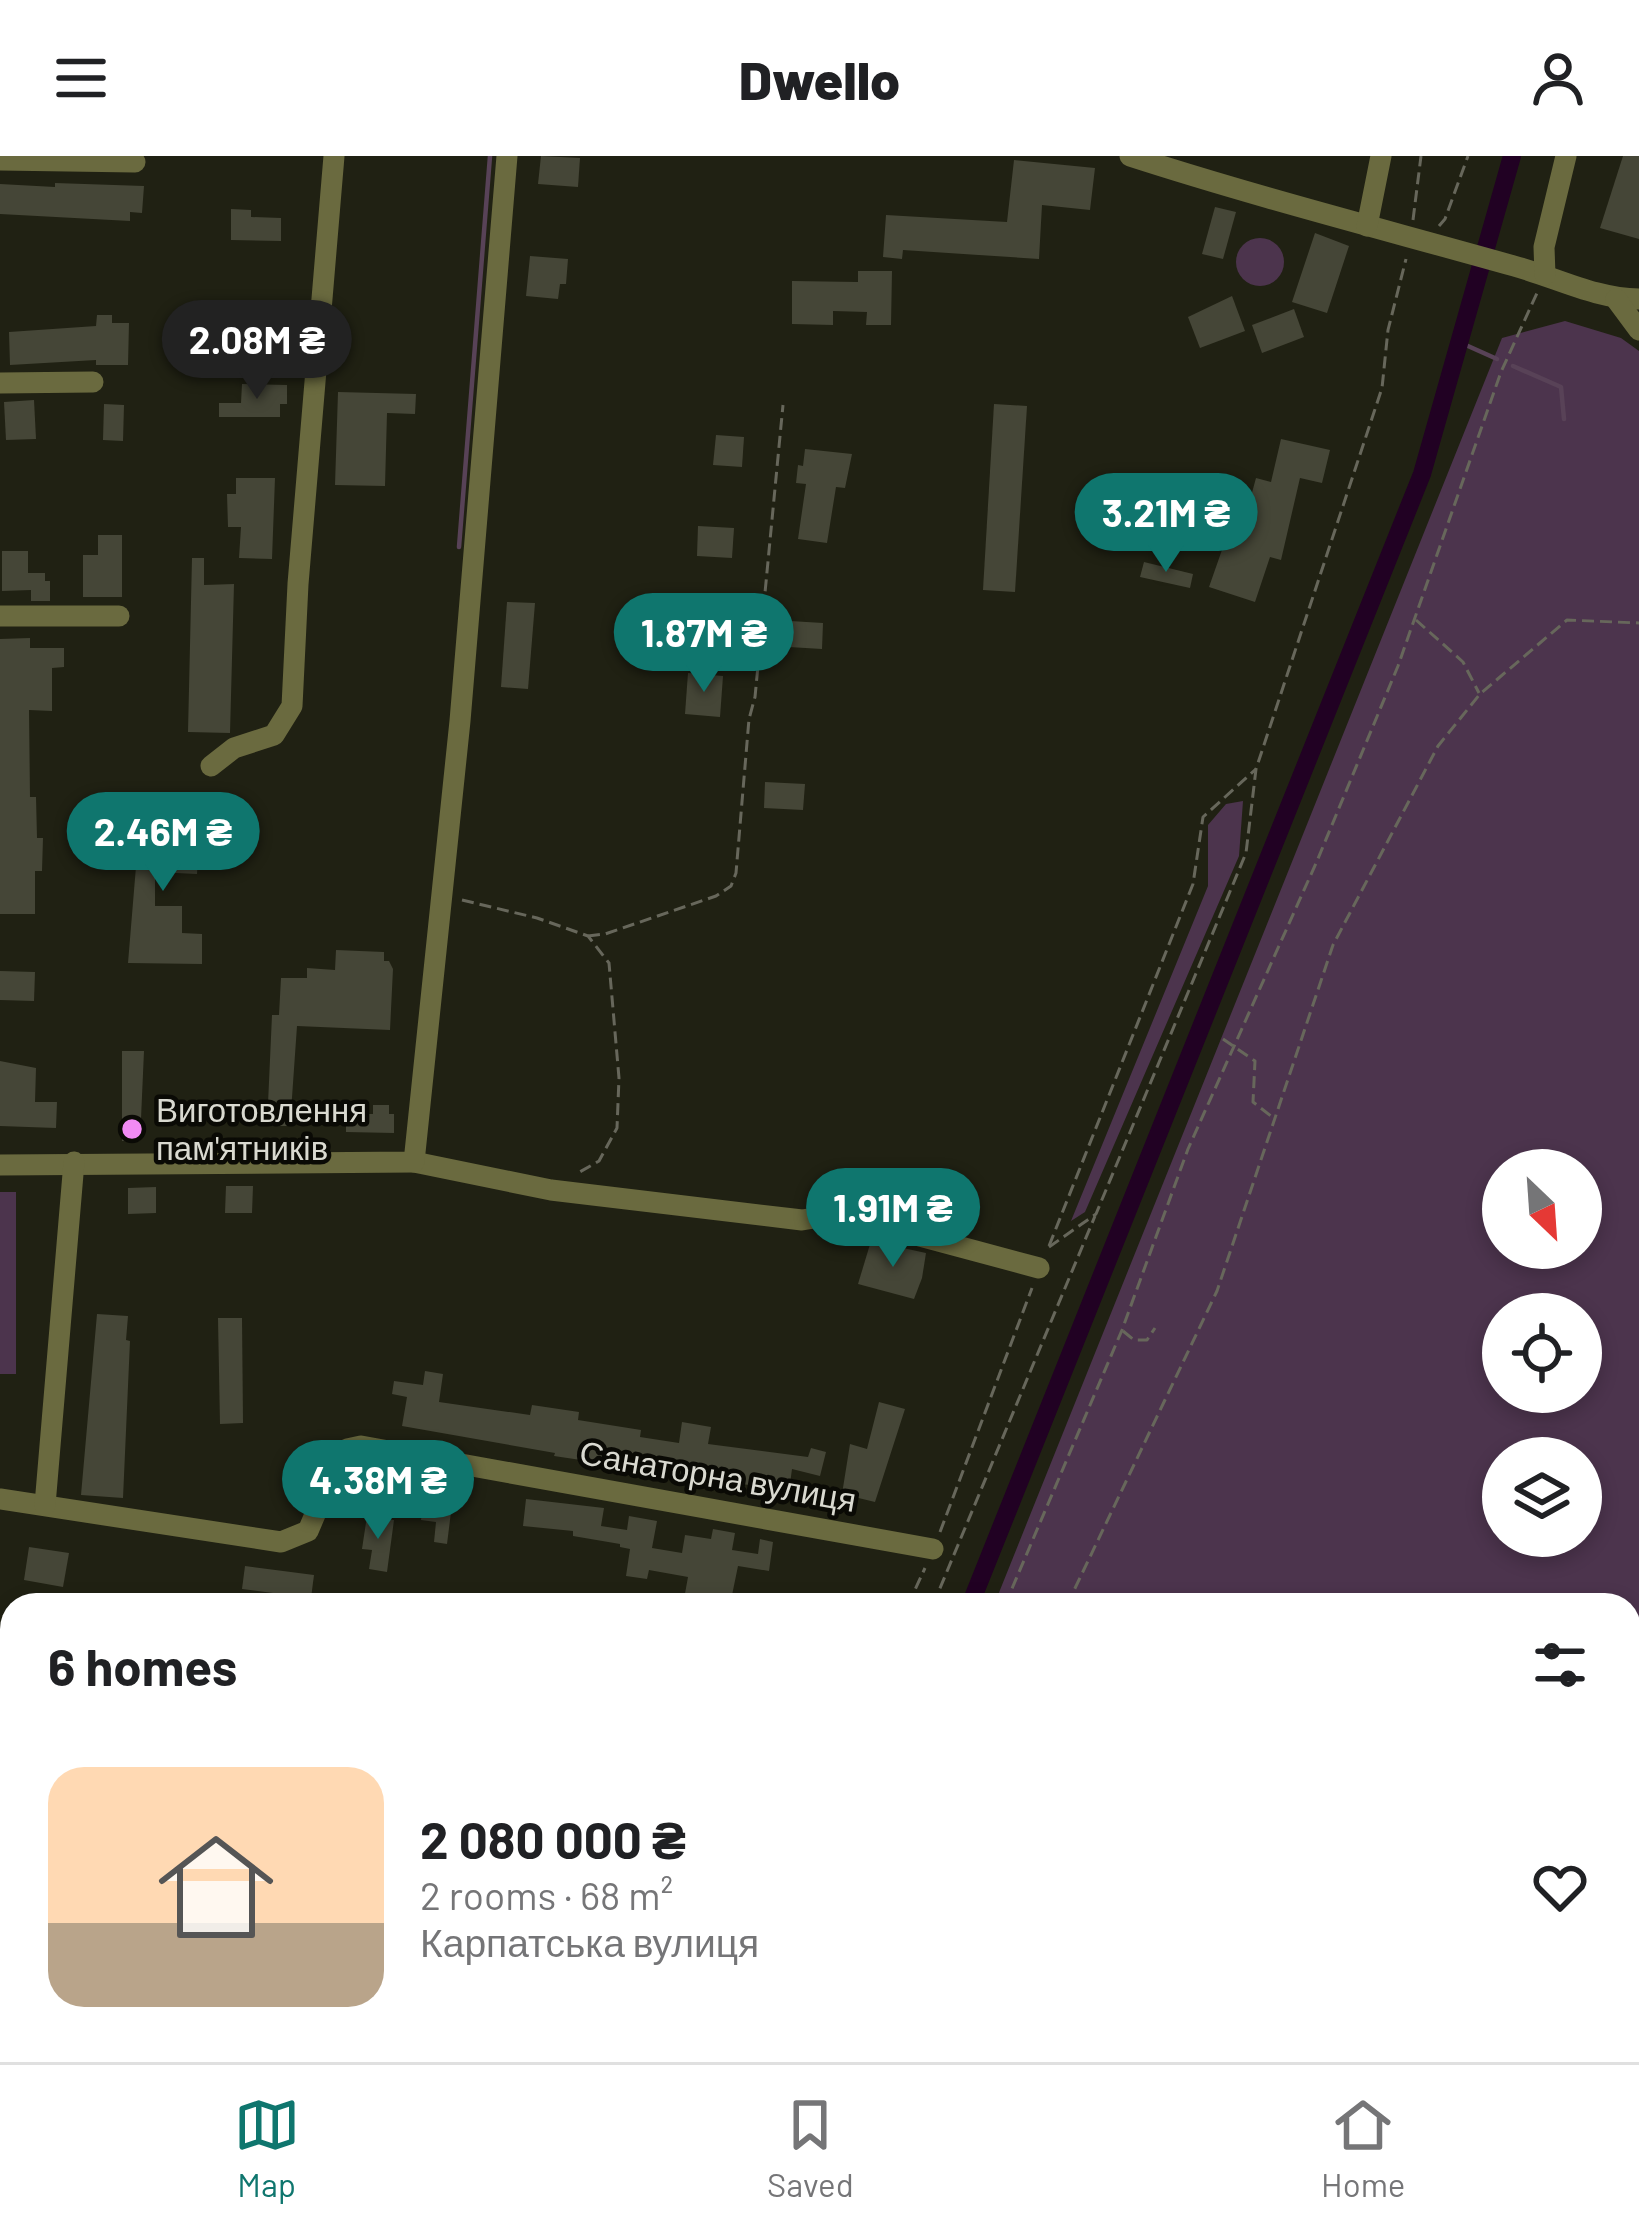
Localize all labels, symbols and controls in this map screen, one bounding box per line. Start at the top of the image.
icon: menu [48,45,114,111]
icon: person [1525,45,1591,111]
text: Dwello [739,46,900,111]
pin: 2.08M ₴ [146,300,368,402]
text: 2.08M ₴ [189,315,325,362]
pin: 3.21M ₴ [1055,473,1277,575]
text: 3.21M ₴ [1102,488,1230,535]
pin: 1.87M ₴ [593,593,815,695]
text: 1.87M ₴ [641,608,767,655]
pin: 2.46M ₴ [52,792,274,894]
text: 2.46M ₴ [94,807,232,854]
place label: Виготовлення пам'ятників [156,1089,367,1167]
marker: Виготовлення пам'ятників [119,1116,145,1142]
north arrow [1482,1149,1602,1269]
map controls [1482,1149,1602,1557]
pin: 1.91M ₴ [782,1168,1004,1270]
text: 1.91M ₴ [833,1183,953,1230]
button: locate [1482,1293,1602,1413]
street label: Санаторна вулиця [577,1431,860,1519]
button: layers [1482,1437,1602,1557]
pin: 4.38M ₴ [267,1440,489,1542]
text: 4.38M ₴ [309,1455,447,1502]
icon: filters [1527,1632,1593,1698]
text: 6 homes [48,1635,237,1696]
text: 2 080 000 ₴ [420,1808,686,1869]
icon: home [144,1815,288,1959]
icon: heart [1527,1854,1593,1920]
text: 2 rooms · 68 m² [420,1871,673,1918]
text: Карпатська вулиця [420,1918,759,1965]
tab: Map [234,2092,300,2204]
tab: Saved [767,2092,854,2204]
tab: Home [1321,2092,1405,2204]

